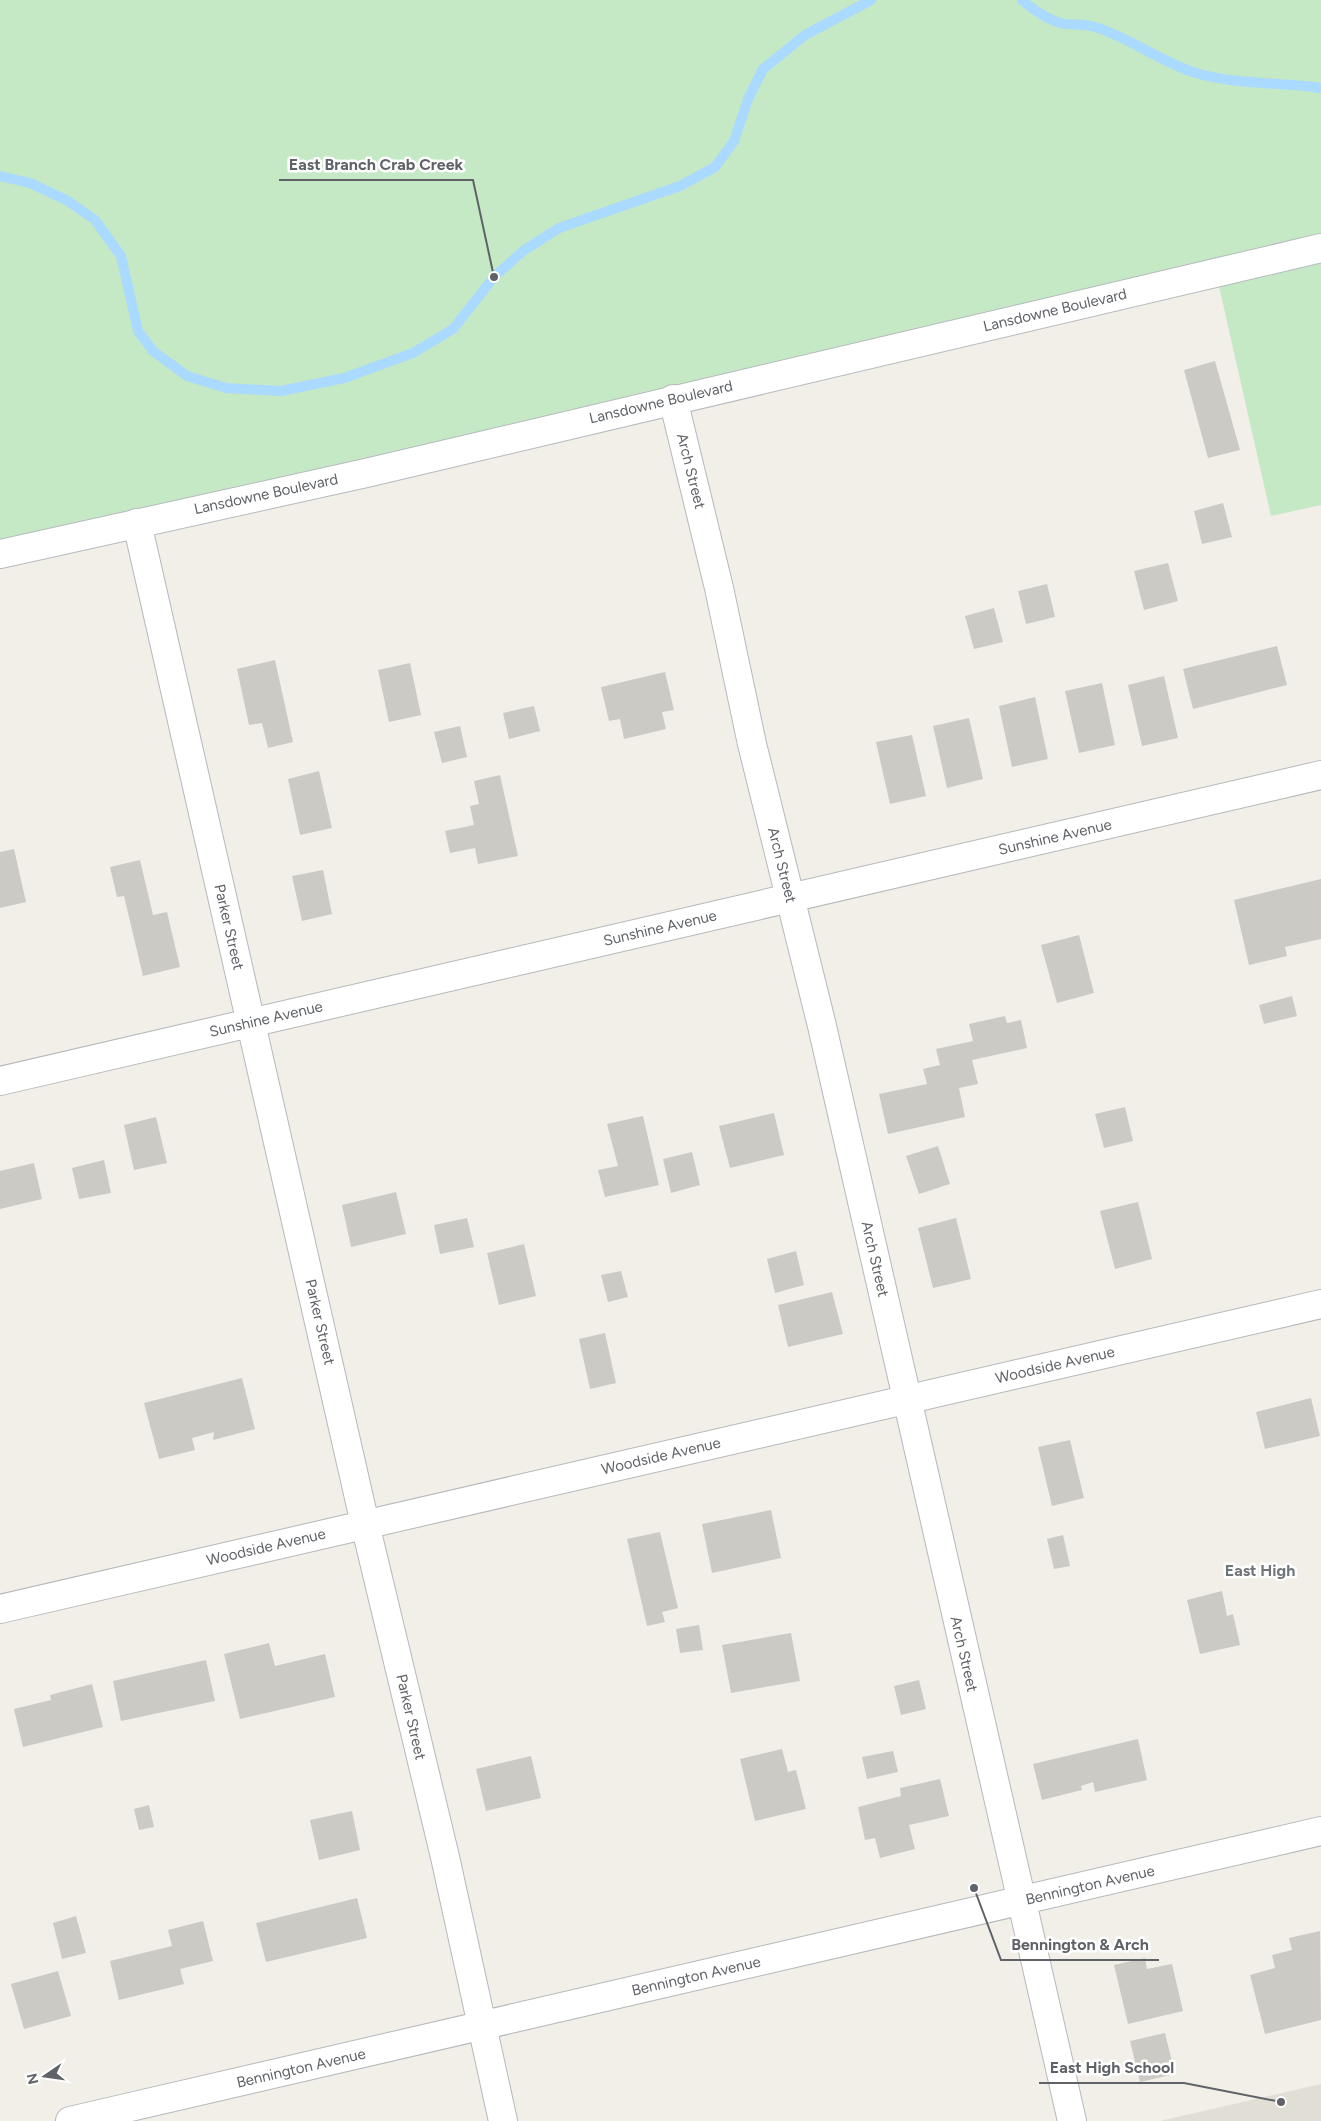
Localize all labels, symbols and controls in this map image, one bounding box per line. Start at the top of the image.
callout: East Branch Crab Creek [279,149,473,180]
text: East Branch Crab Creek [289,155,464,174]
street label: Lansdowne Boulevard [981,285,1129,335]
street label: Lansdowne Boulevard [587,377,735,427]
street label: Arch Street [673,431,709,511]
street label: Lansdowne Boulevard [192,470,340,518]
street label: Sunshine Avenue [997,815,1113,859]
street label: Arch Street [764,825,800,905]
street label: Parker Street [210,882,248,972]
street label: Sunshine Avenue [602,906,718,950]
street label: Sunshine Avenue [208,997,324,1041]
street label: Arch Street [858,1219,893,1299]
street label: Parker Street [301,1277,339,1367]
street label: Woodside Avenue [994,1343,1116,1387]
street label: Woodside Avenue [600,1434,722,1478]
street label: Woodside Avenue [205,1525,327,1569]
district label: East High [1225,1561,1295,1580]
street label: Arch Street [947,1614,982,1694]
street label: Parker Street [392,1672,430,1762]
street label: Bennington Avenue [1024,1861,1156,1909]
callout: Bennington & Arch [1001,1929,1159,1960]
text: Bennington & Arch [1011,1935,1149,1954]
street label: Bennington Avenue [630,1952,762,2000]
street label: Bennington Avenue [235,2044,367,2092]
north arrow [20,2051,70,2101]
callout: East High School [1039,2052,1184,2083]
text: East High School [1050,2058,1174,2077]
text: N [23,2072,42,2086]

